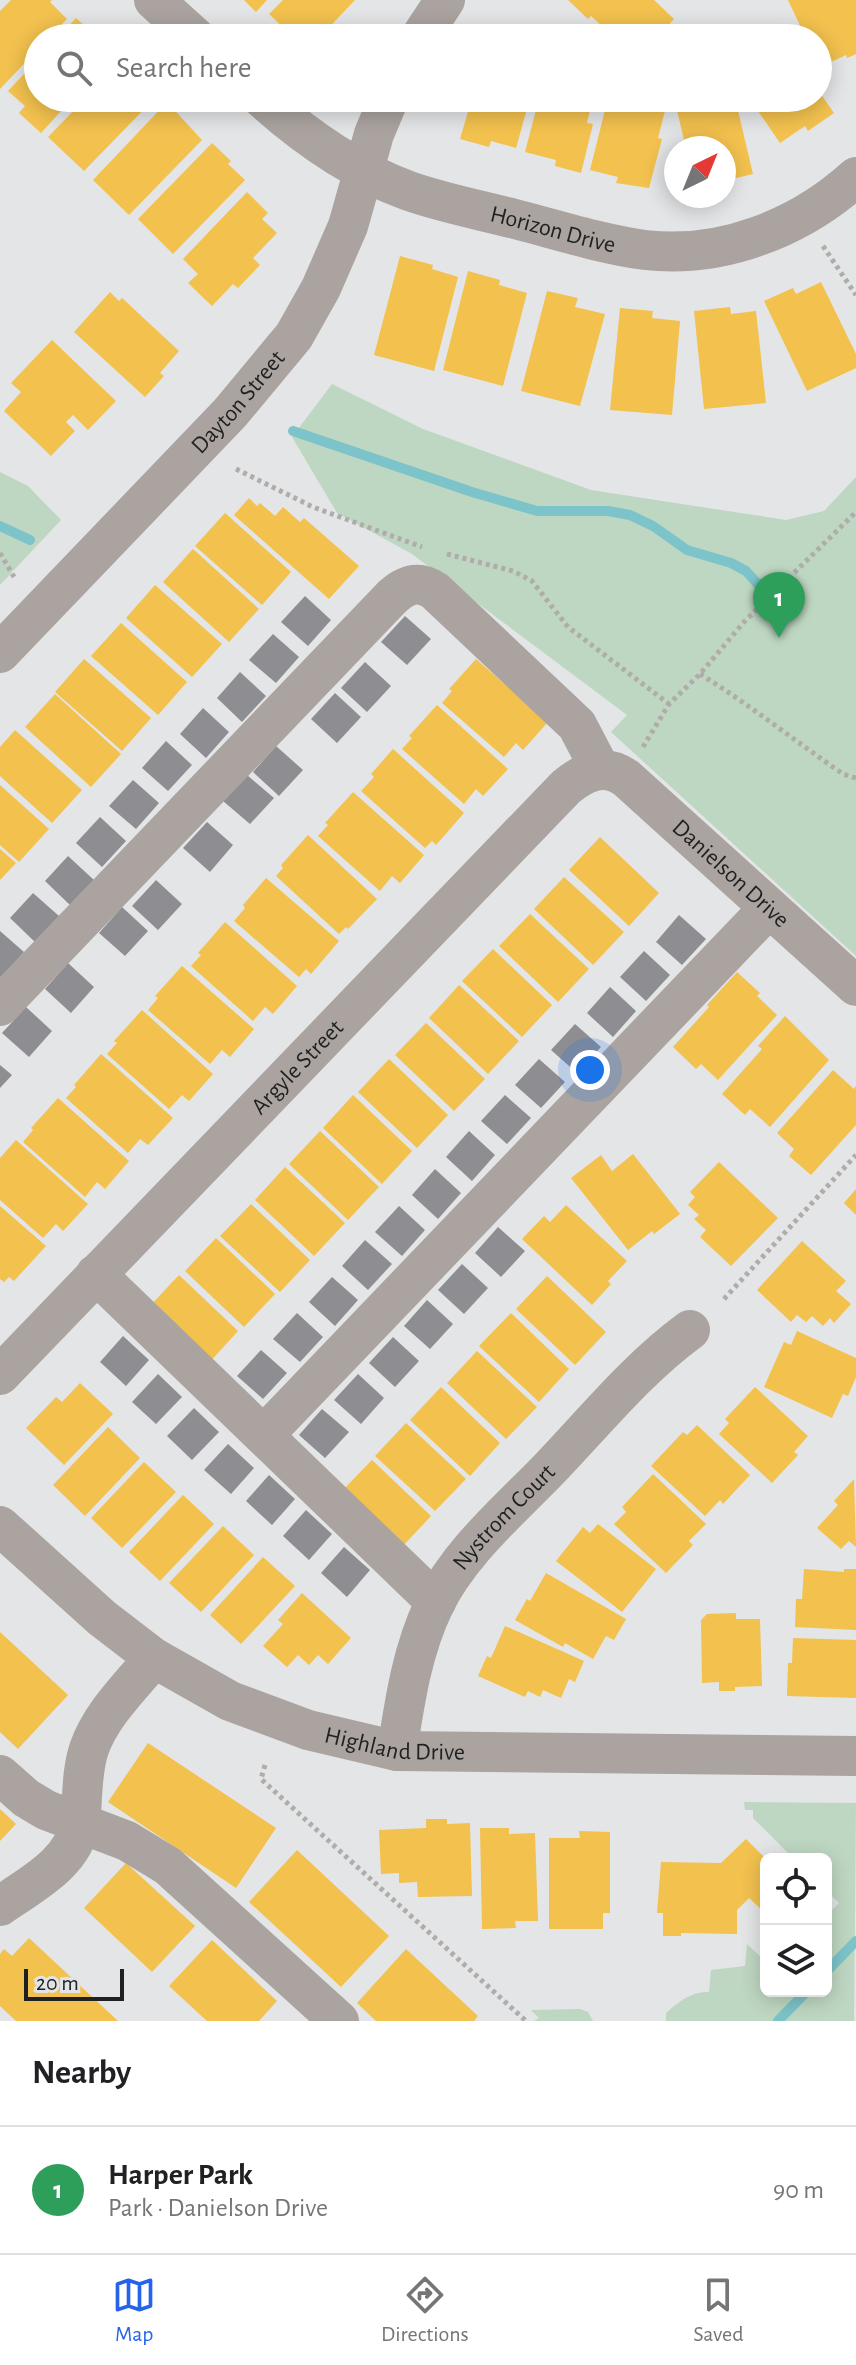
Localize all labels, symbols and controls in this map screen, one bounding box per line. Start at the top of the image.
search box [24,24,832,112]
icon: search [52,46,96,90]
text: Search here [116,53,252,83]
north arrow [664,136,736,208]
street label: Horizon Drive [488,202,618,258]
street label: Dayton Street [187,346,290,459]
pin: 1 [753,572,805,638]
street label: Danielson Drive [667,815,793,932]
street label: Argyle Street [247,1015,348,1119]
your location [570,1050,610,1090]
street label: Nystrom Court [449,1460,560,1575]
street label: Highland Drive [322,1723,465,1765]
map controls [760,1853,832,1997]
button: locate [760,1853,832,1925]
button: layers [760,1925,832,1997]
scale bar [24,1965,124,2001]
text: 20 m [36,1972,79,1994]
text: Nearby [32,2056,131,2090]
text: Harper Park [108,2160,253,2190]
text: 1 [53,2177,63,2203]
text: 90 m [773,2177,824,2203]
text: Park · Danielson Drive [108,2195,328,2221]
tab: Map [112,2273,156,2347]
tab: Directions [381,2273,469,2347]
tab: Saved [693,2273,744,2347]

